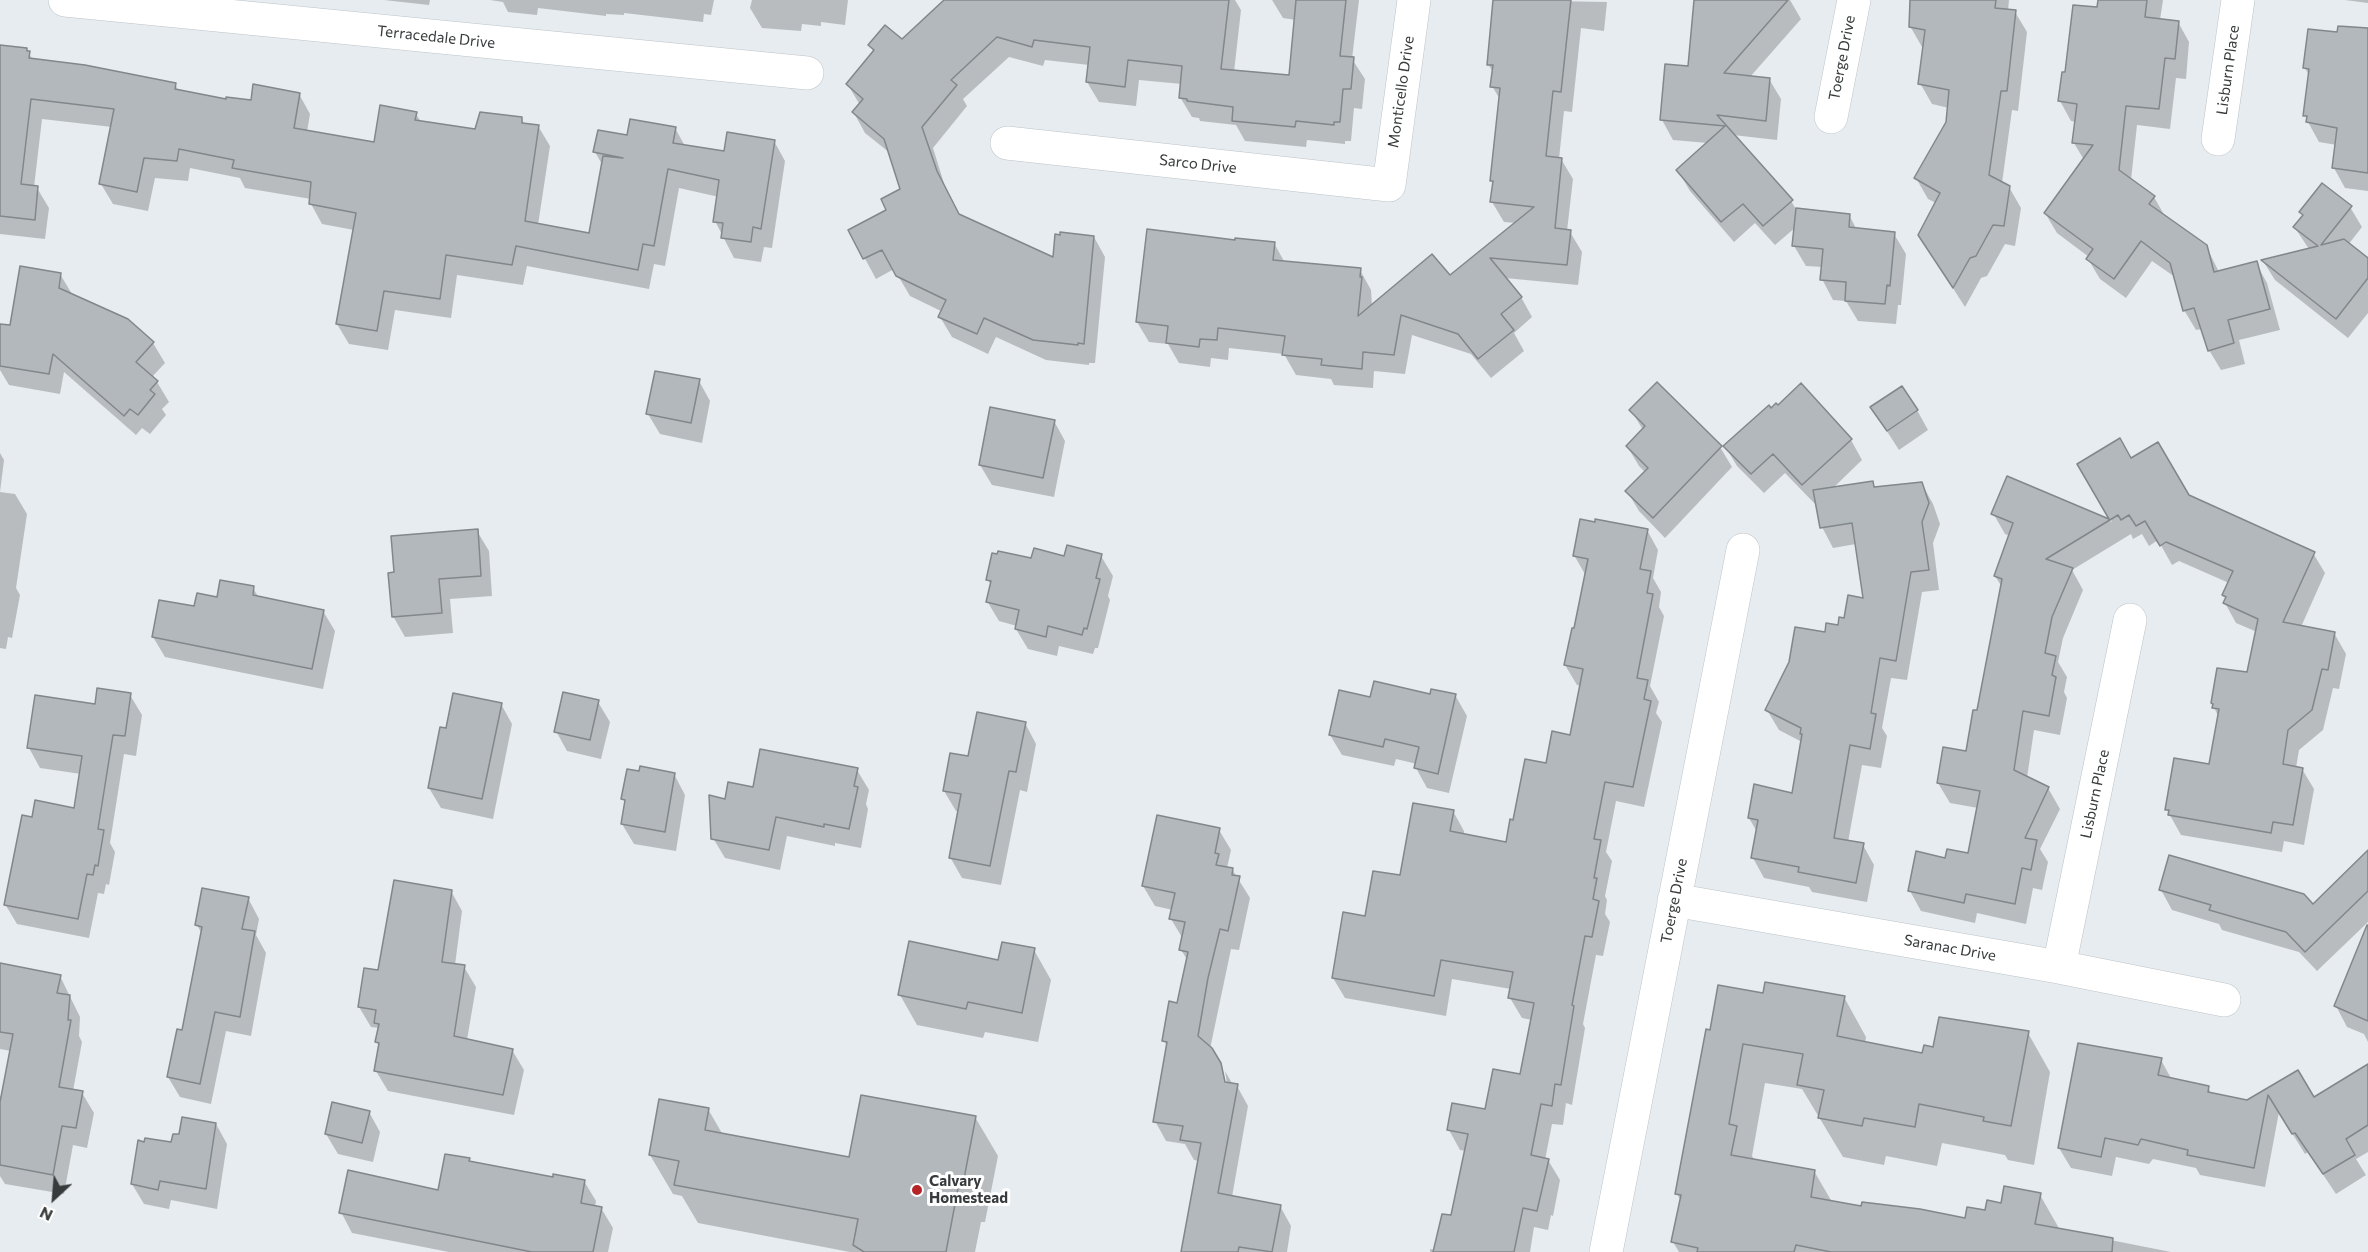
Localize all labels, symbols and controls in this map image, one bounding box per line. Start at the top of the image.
street label: Toerge Drive [1825,14,1859,102]
street label: Terracedale Drive [376,22,496,52]
street label: Lisburn Place [2213,24,2243,116]
street label: Monticello Drive [1384,35,1418,149]
street label: Sarco Drive [1158,151,1238,177]
street label: Lisburn Place [2077,748,2113,840]
street label: Toerge Drive [1657,857,1691,945]
street label: Saranac Drive [1902,931,1998,965]
north arrow [24,1168,84,1228]
place label: Calvary Homestead [929,1172,1008,1207]
marker: Calvary Homestead [910,1183,924,1197]
text: N [36,1203,55,1226]

